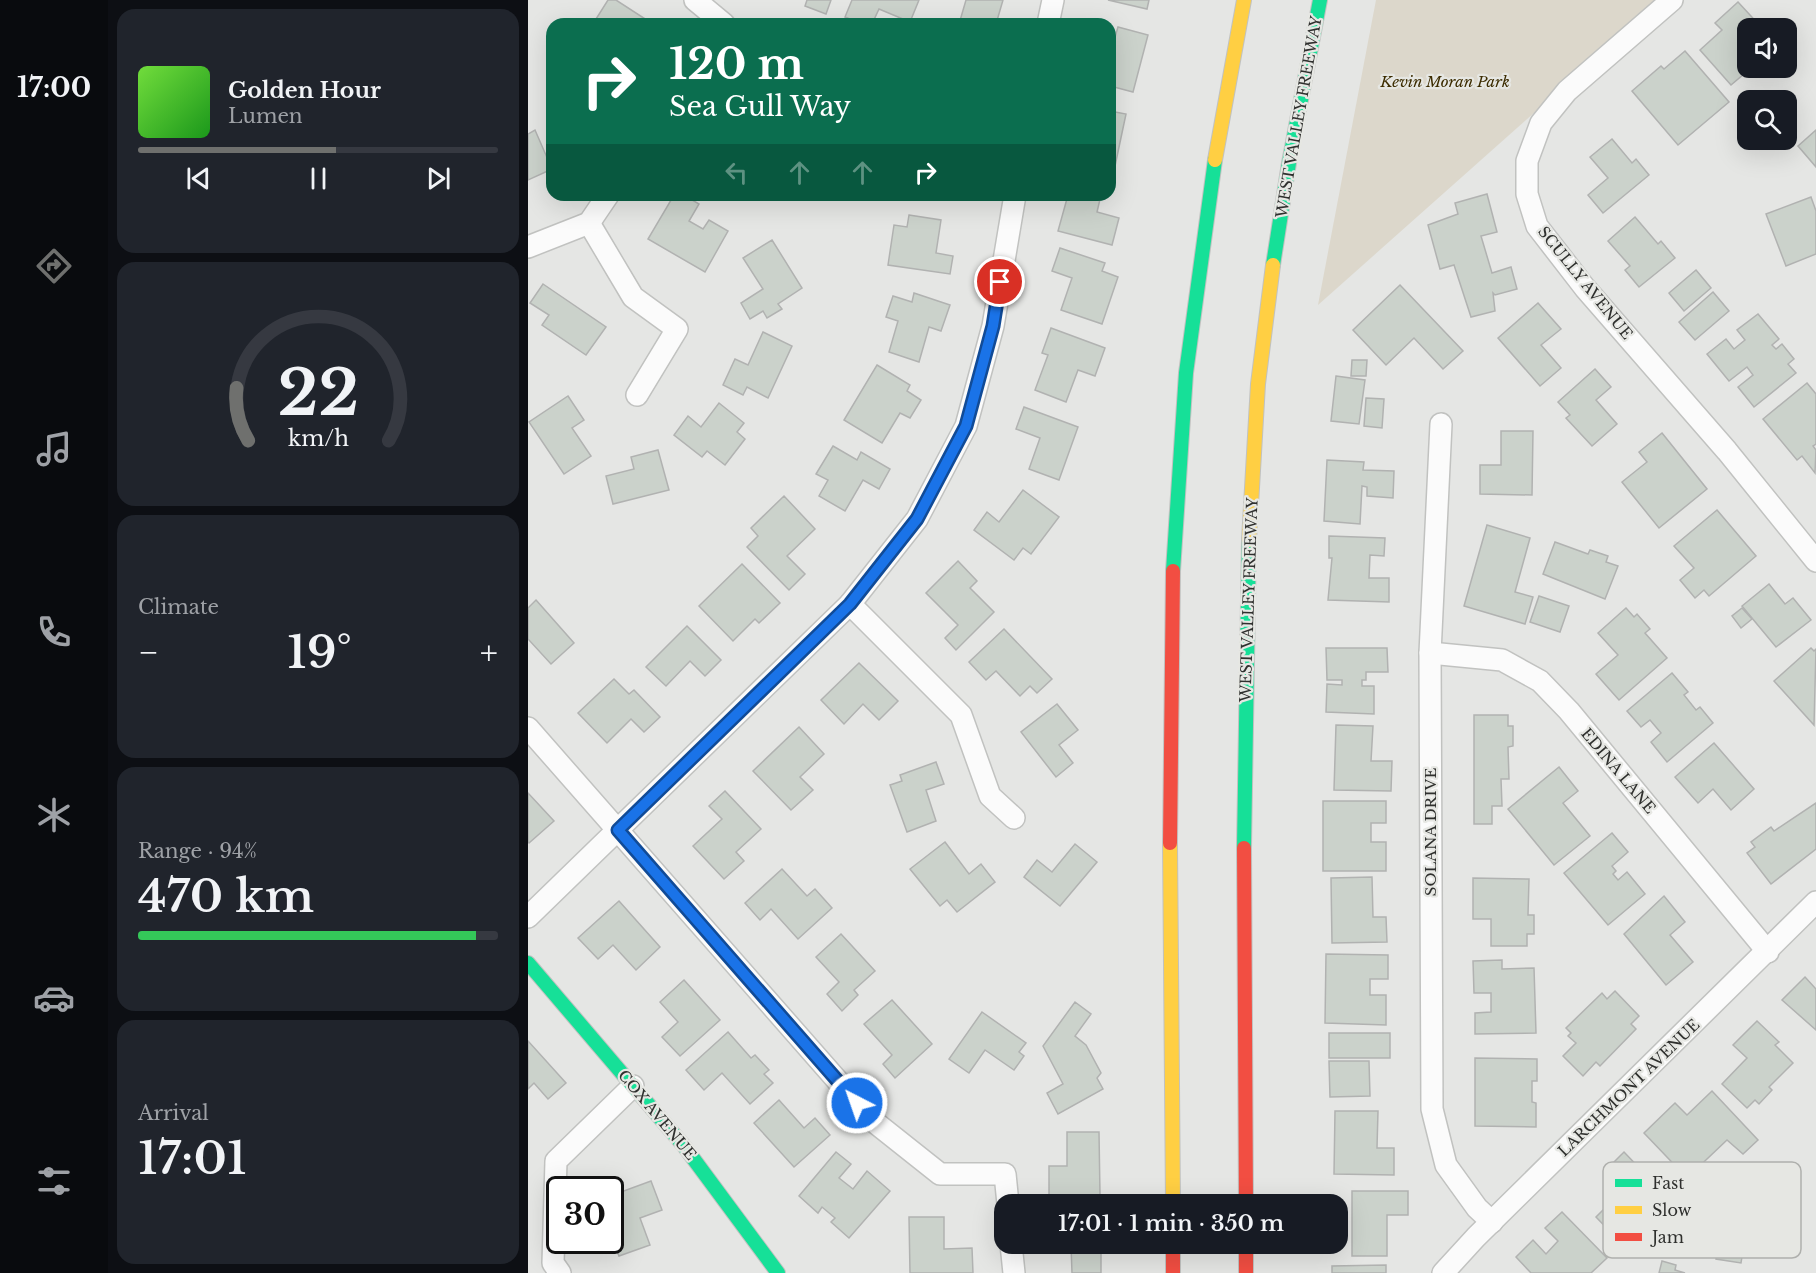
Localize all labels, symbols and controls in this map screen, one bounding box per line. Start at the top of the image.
street label: WEST VALLEY FREEWAY [1271,13,1326,220]
map controls [1737,18,1797,150]
button: sound [1737,18,1797,78]
text: 120 m [669,38,804,90]
icon: right [570,42,648,120]
text: 17:00 [17,71,91,104]
park label: Kevin Moran Park [1379,72,1510,91]
text: Golden Hour [228,77,381,104]
text: Sea Gull Way [669,90,851,123]
button: search [1737,90,1797,150]
text: Lumen [228,104,303,128]
icon: left [720,156,753,189]
icon: ahead [783,156,816,189]
icon: ahead [846,156,879,189]
icon: right [909,156,942,189]
icon: previous [182,162,215,195]
icon: pause [302,162,335,195]
icon: next [422,162,455,195]
street label: SCULLY AVENUE [1534,222,1637,343]
icon: directions [33,245,75,287]
pin [974,256,1025,307]
icon: arrive [983,265,1016,298]
text: 22 [277,354,359,432]
text: km/h [288,425,349,452]
icon: music [33,428,75,470]
street label: WEST VALLEY FREEWAY [1235,496,1262,704]
text: Climate [138,595,219,619]
icon: phone [33,611,75,653]
text: 19° [287,624,352,680]
text: − [138,632,159,673]
text: + [480,632,498,673]
street label: EDINA LANE [1577,724,1660,817]
street label: SOLANA DRIVE [1421,768,1440,896]
icon: climate [33,794,75,836]
text: Range · 94% [138,839,257,863]
text: 470 km [138,868,314,924]
icon: car [33,977,75,1019]
street label: LARCHMONT AVENUE [1554,1015,1703,1160]
street label: COX AVENUE [614,1066,701,1164]
position arrow [825,1071,889,1135]
text: Arrival [138,1101,209,1125]
text: 17:01 [138,1130,247,1186]
icon: filters [33,1160,75,1202]
legend [1603,1162,1801,1258]
text: Fast [1652,1173,1684,1193]
speed limit sign: 30 [546,1176,624,1254]
text: Slow [1652,1200,1692,1220]
text: 17:01 · 1 min · 350 m [1058,1210,1284,1237]
text: Jam [1650,1227,1684,1247]

